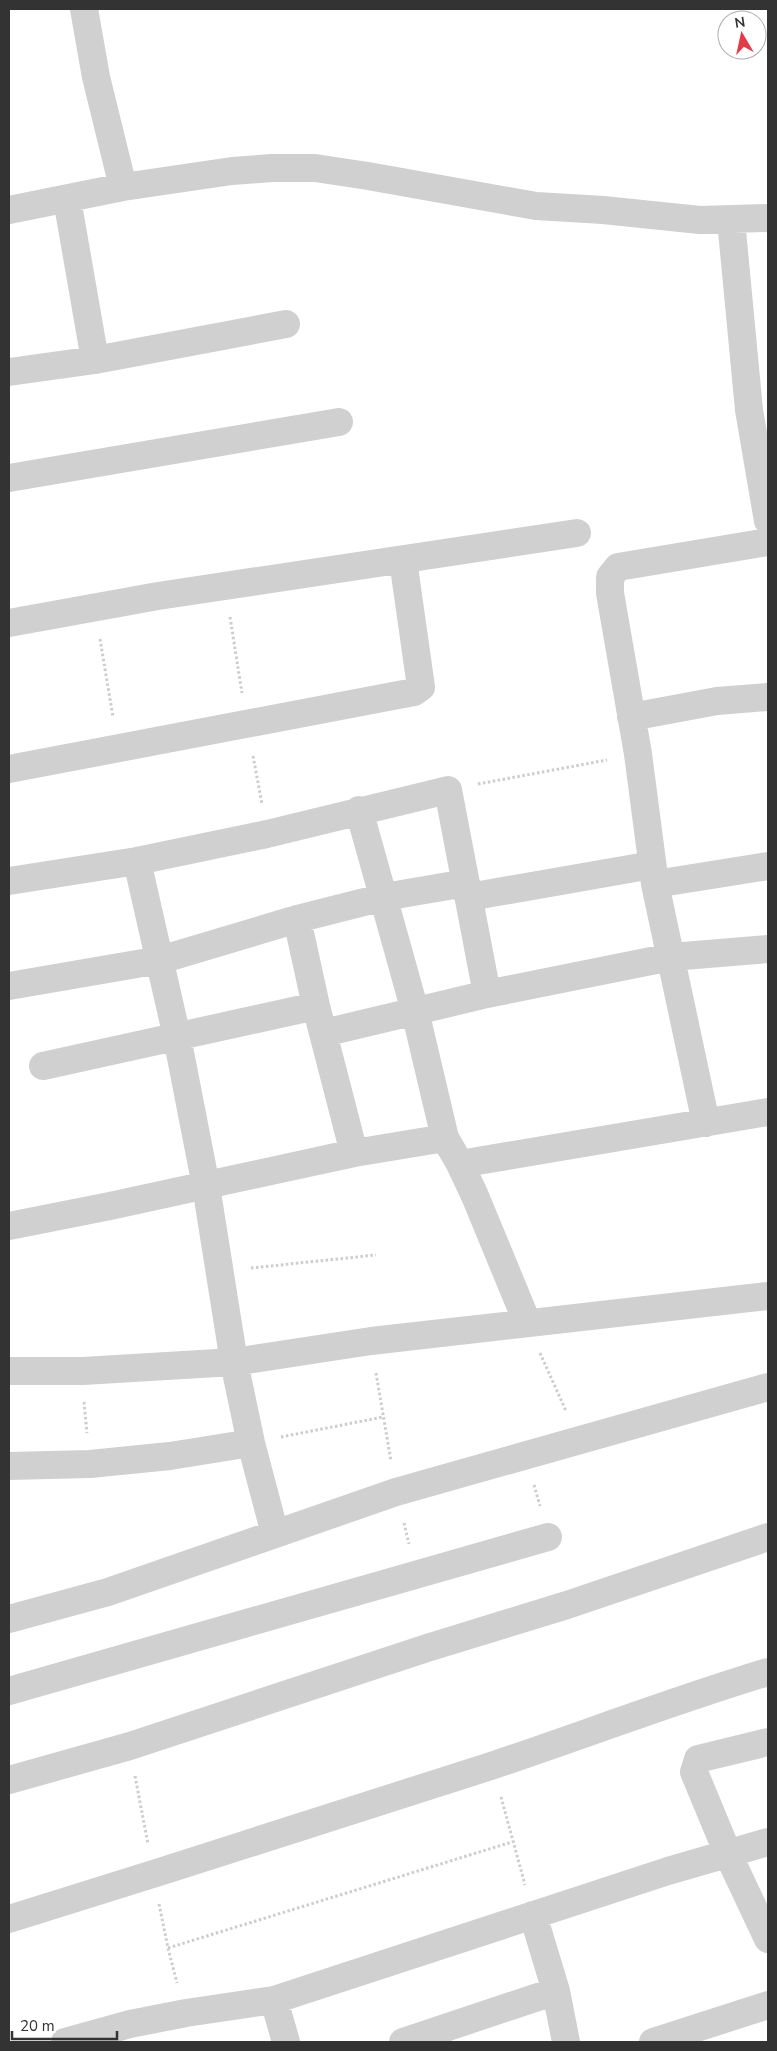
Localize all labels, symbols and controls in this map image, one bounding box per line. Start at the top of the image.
north arrow [717,10,767,60]
text: N [733,12,747,33]
scale bar [12,2008,118,2040]
text: 20 m [20,2016,55,2036]

